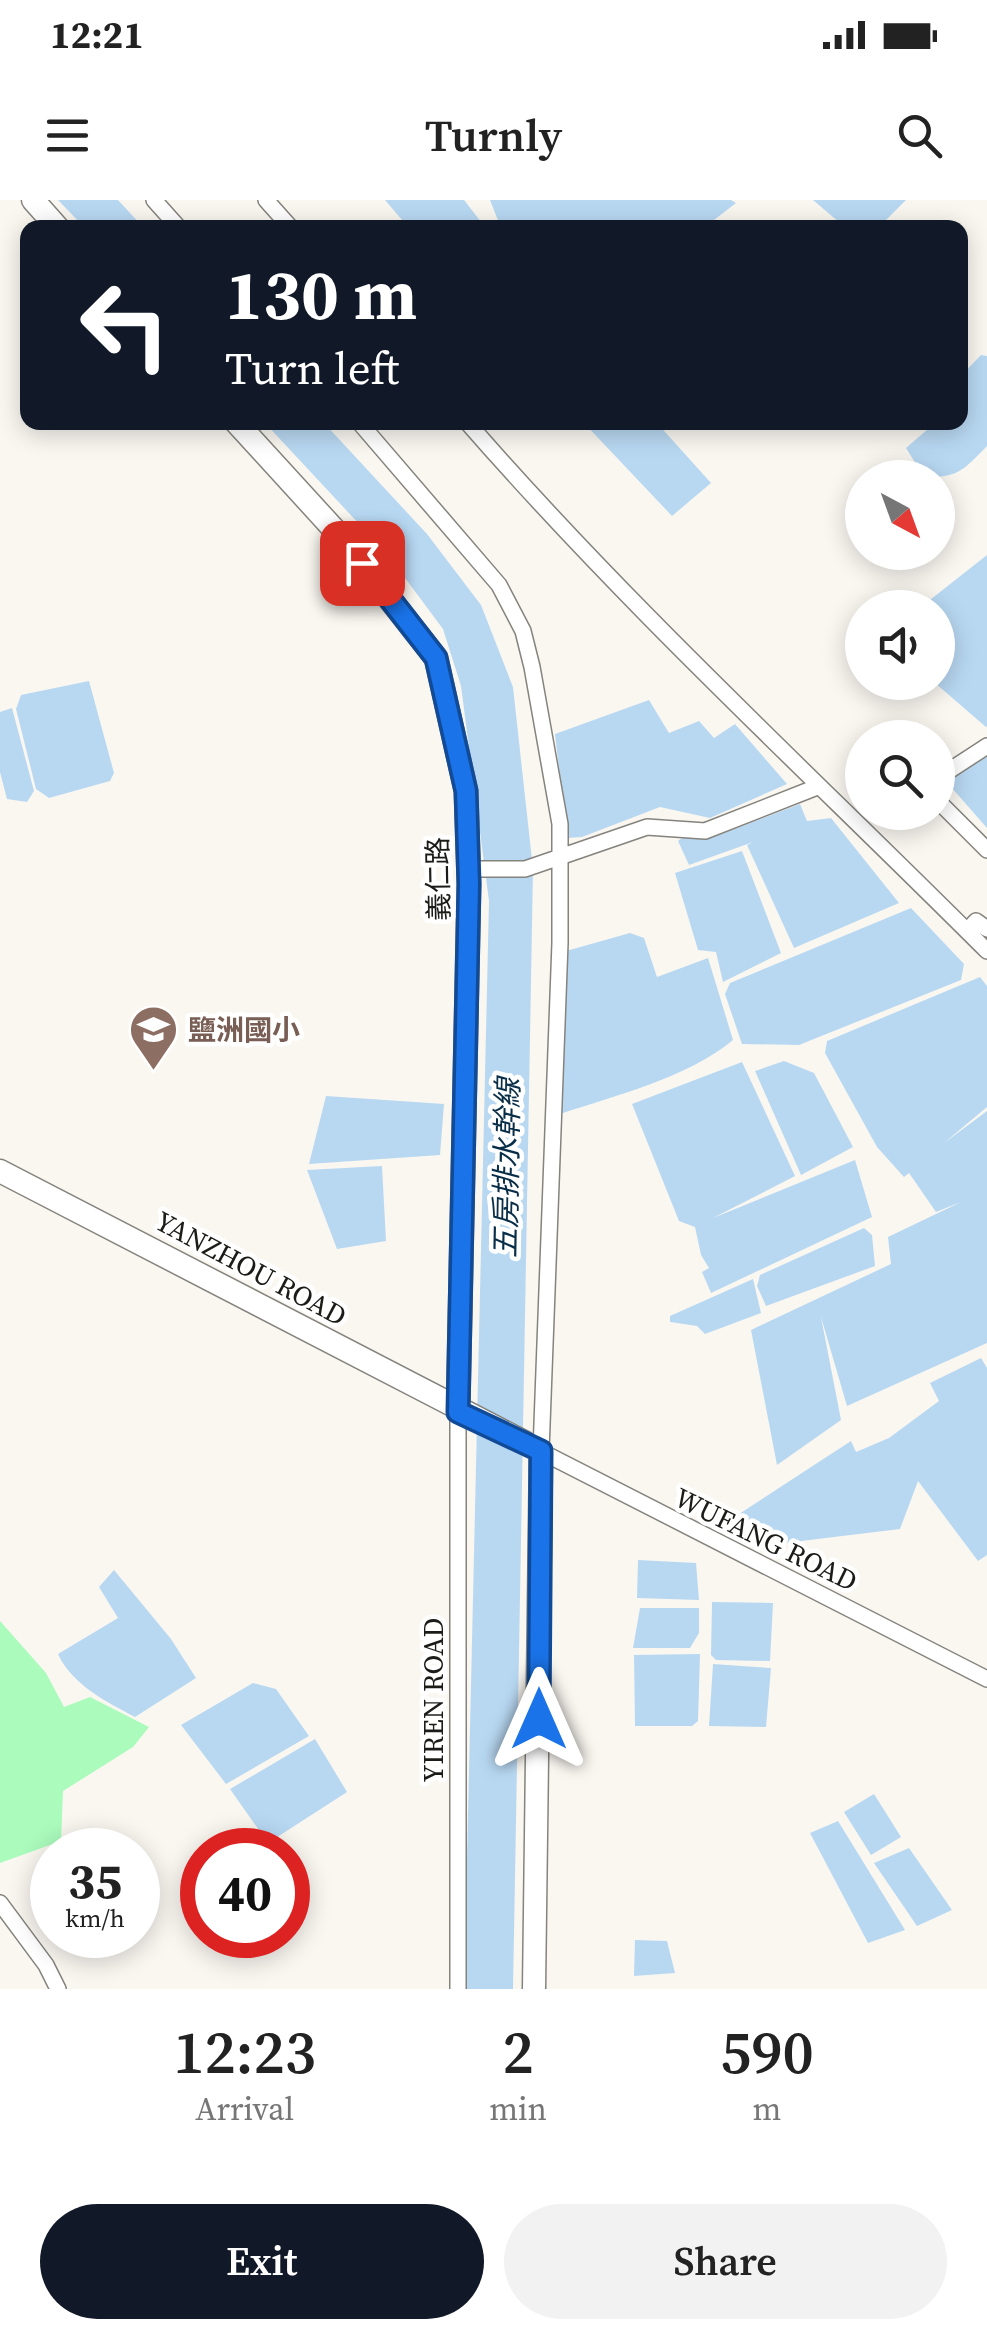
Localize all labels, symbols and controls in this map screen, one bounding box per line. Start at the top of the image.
text: 12:21 [50,9,144,61]
text: Turnly [425,104,562,166]
icon: menu [40,108,95,163]
icon: search [892,108,947,163]
text: 130 m [225,246,417,342]
icon: left [60,260,190,390]
text: Turn left [225,337,399,399]
north arrow [845,460,955,570]
map controls [845,460,955,830]
pin [320,521,405,606]
icon: arrive [335,536,390,591]
button: sound [845,590,955,700]
button: search [845,720,955,830]
street label: 義仁路 [418,837,458,921]
school or university icon: 鹽洲國小 [127,1004,179,1072]
place label: 鹽洲國小 [188,1011,300,1049]
water label: 五房排水幹線 [484,1075,529,1258]
street label: YANZHOU ROAD [149,1202,353,1334]
street label: WUFANG ROAD [668,1478,864,1600]
street label: YIREN ROAD [414,1618,452,1782]
position arrow [487,1667,591,1771]
speed limit sign: 40 [180,1828,310,1958]
text: 35 [68,1846,122,1915]
text: km/h [65,1901,125,1935]
text: 12:23 [173,2011,316,2093]
text: 2 [503,2011,534,2093]
text: 590 [720,2011,814,2093]
text: Arrival [195,2087,294,2131]
text: min [489,2087,547,2131]
text: m [753,2087,781,2131]
button: Exit [40,2204,484,2319]
button: Share [504,2204,947,2319]

